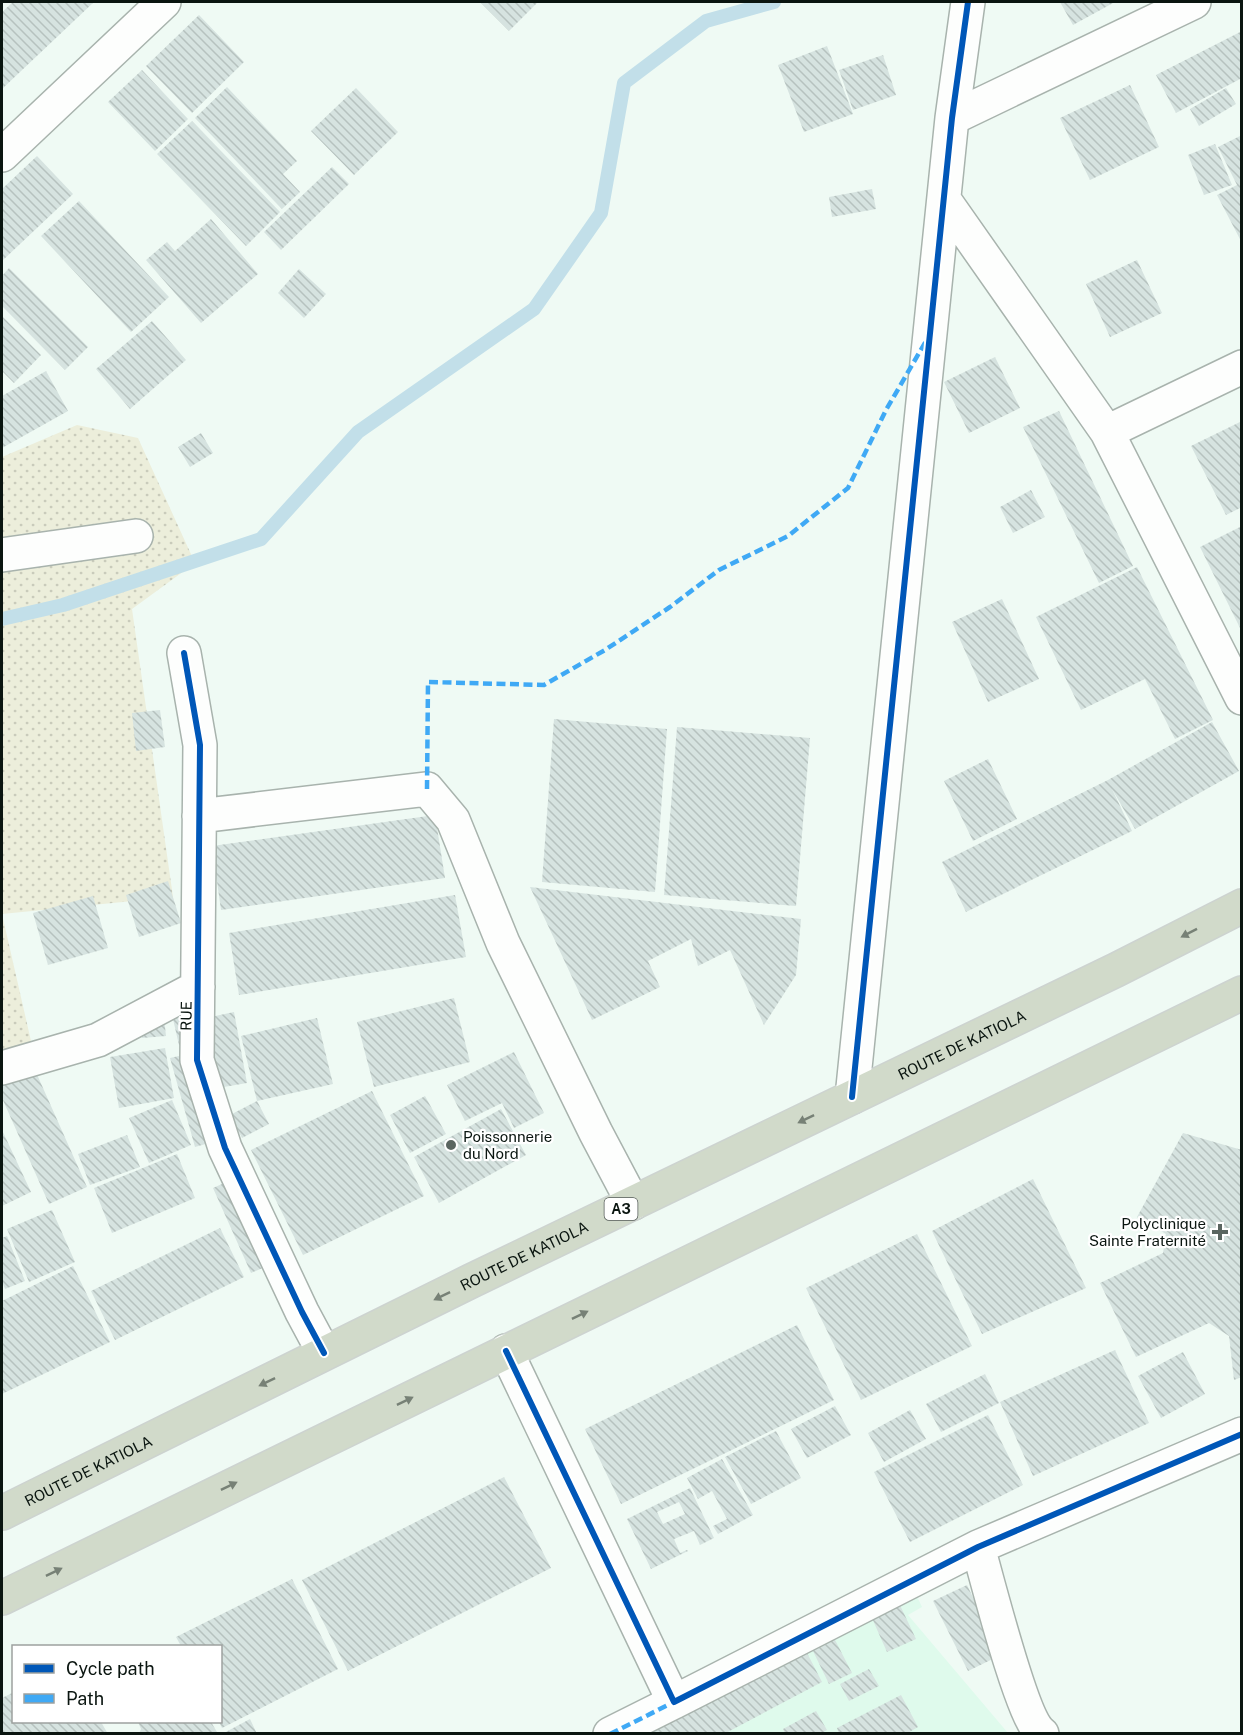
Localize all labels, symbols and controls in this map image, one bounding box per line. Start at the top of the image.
one-way arrow [1181,928,1198,938]
street label: RUE [177,1001,195,1031]
street label: ROUTE DE KATIOLA [895,1006,1029,1082]
one-way arrow [798,1115,815,1124]
place label: Poissonnerie du Nord [463,1128,552,1162]
marker: Poissonnerie du Nord [444,1138,458,1152]
road number: A3 [604,1198,638,1220]
place label: Polyclinique Sainte Fraternité [1089,1215,1206,1249]
street label: ROUTE DE KATIOLA [457,1217,591,1294]
marker: Polyclinique Sainte Fraternité [1211,1223,1229,1241]
one-way arrow [433,1291,450,1300]
one-way arrow [571,1311,588,1320]
one-way arrow [258,1377,275,1386]
one-way arrow [396,1396,413,1405]
street label: ROUTE DE KATIOLA [22,1432,155,1509]
one-way arrow [221,1482,238,1491]
one-way arrow [46,1567,63,1577]
legend [12,1645,222,1723]
text: Cycle path [66,1658,155,1679]
text: Path [66,1688,104,1709]

